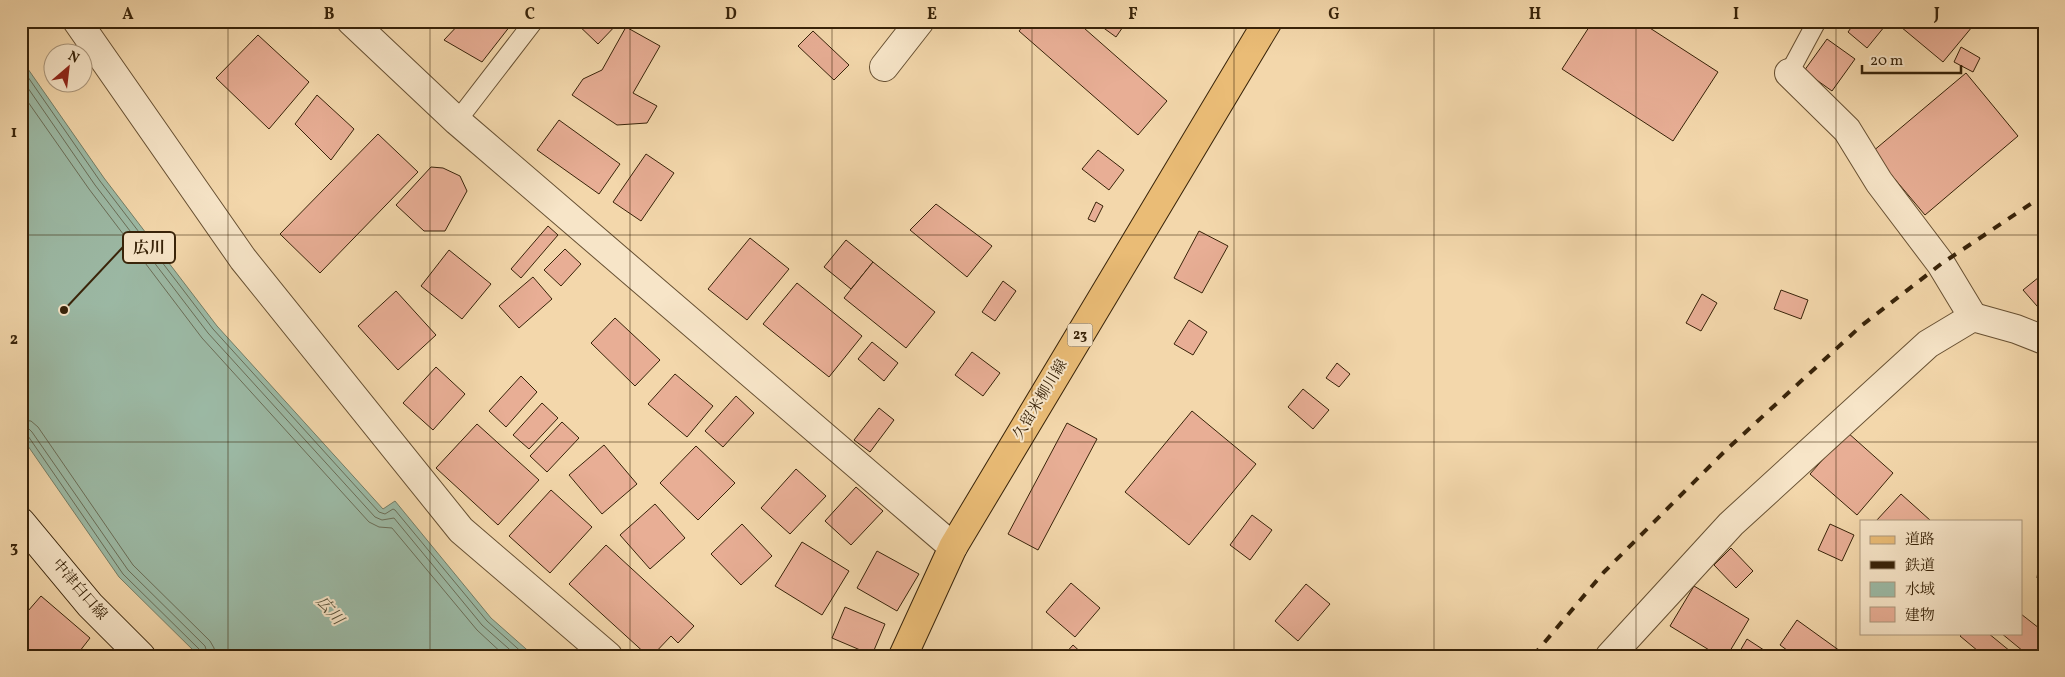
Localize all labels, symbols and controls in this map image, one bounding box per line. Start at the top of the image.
text: A [122,4,134,26]
text: B [324,4,335,26]
text: C [525,4,535,26]
text: D [725,4,737,26]
text: E [927,4,937,26]
text: F [1128,4,1138,26]
text: G [1328,4,1340,26]
text: H [1529,4,1541,26]
text: I [1733,4,1739,26]
text: J [1933,4,1940,26]
north arrow [42,42,92,92]
scale bar [1862,42,1961,74]
text: N [64,47,82,69]
text: 20 m [1870,51,1903,72]
text: 1 [11,122,17,144]
callout: 広川 [123,232,175,263]
text: 広川 [133,238,165,260]
road number: 23 [1068,324,1092,346]
text: 2 [10,329,18,351]
street label: 久留米柳川線 [1009,356,1073,444]
legend [1860,520,2022,634]
text: 道路 [1905,530,1935,551]
text: 3 [10,537,18,559]
street label: 中津白口線 [46,555,112,625]
text: 鉄道 [1905,556,1935,577]
text: 水域 [1905,580,1935,601]
water label: 広川 [310,592,349,632]
text: 建物 [1905,606,1935,627]

